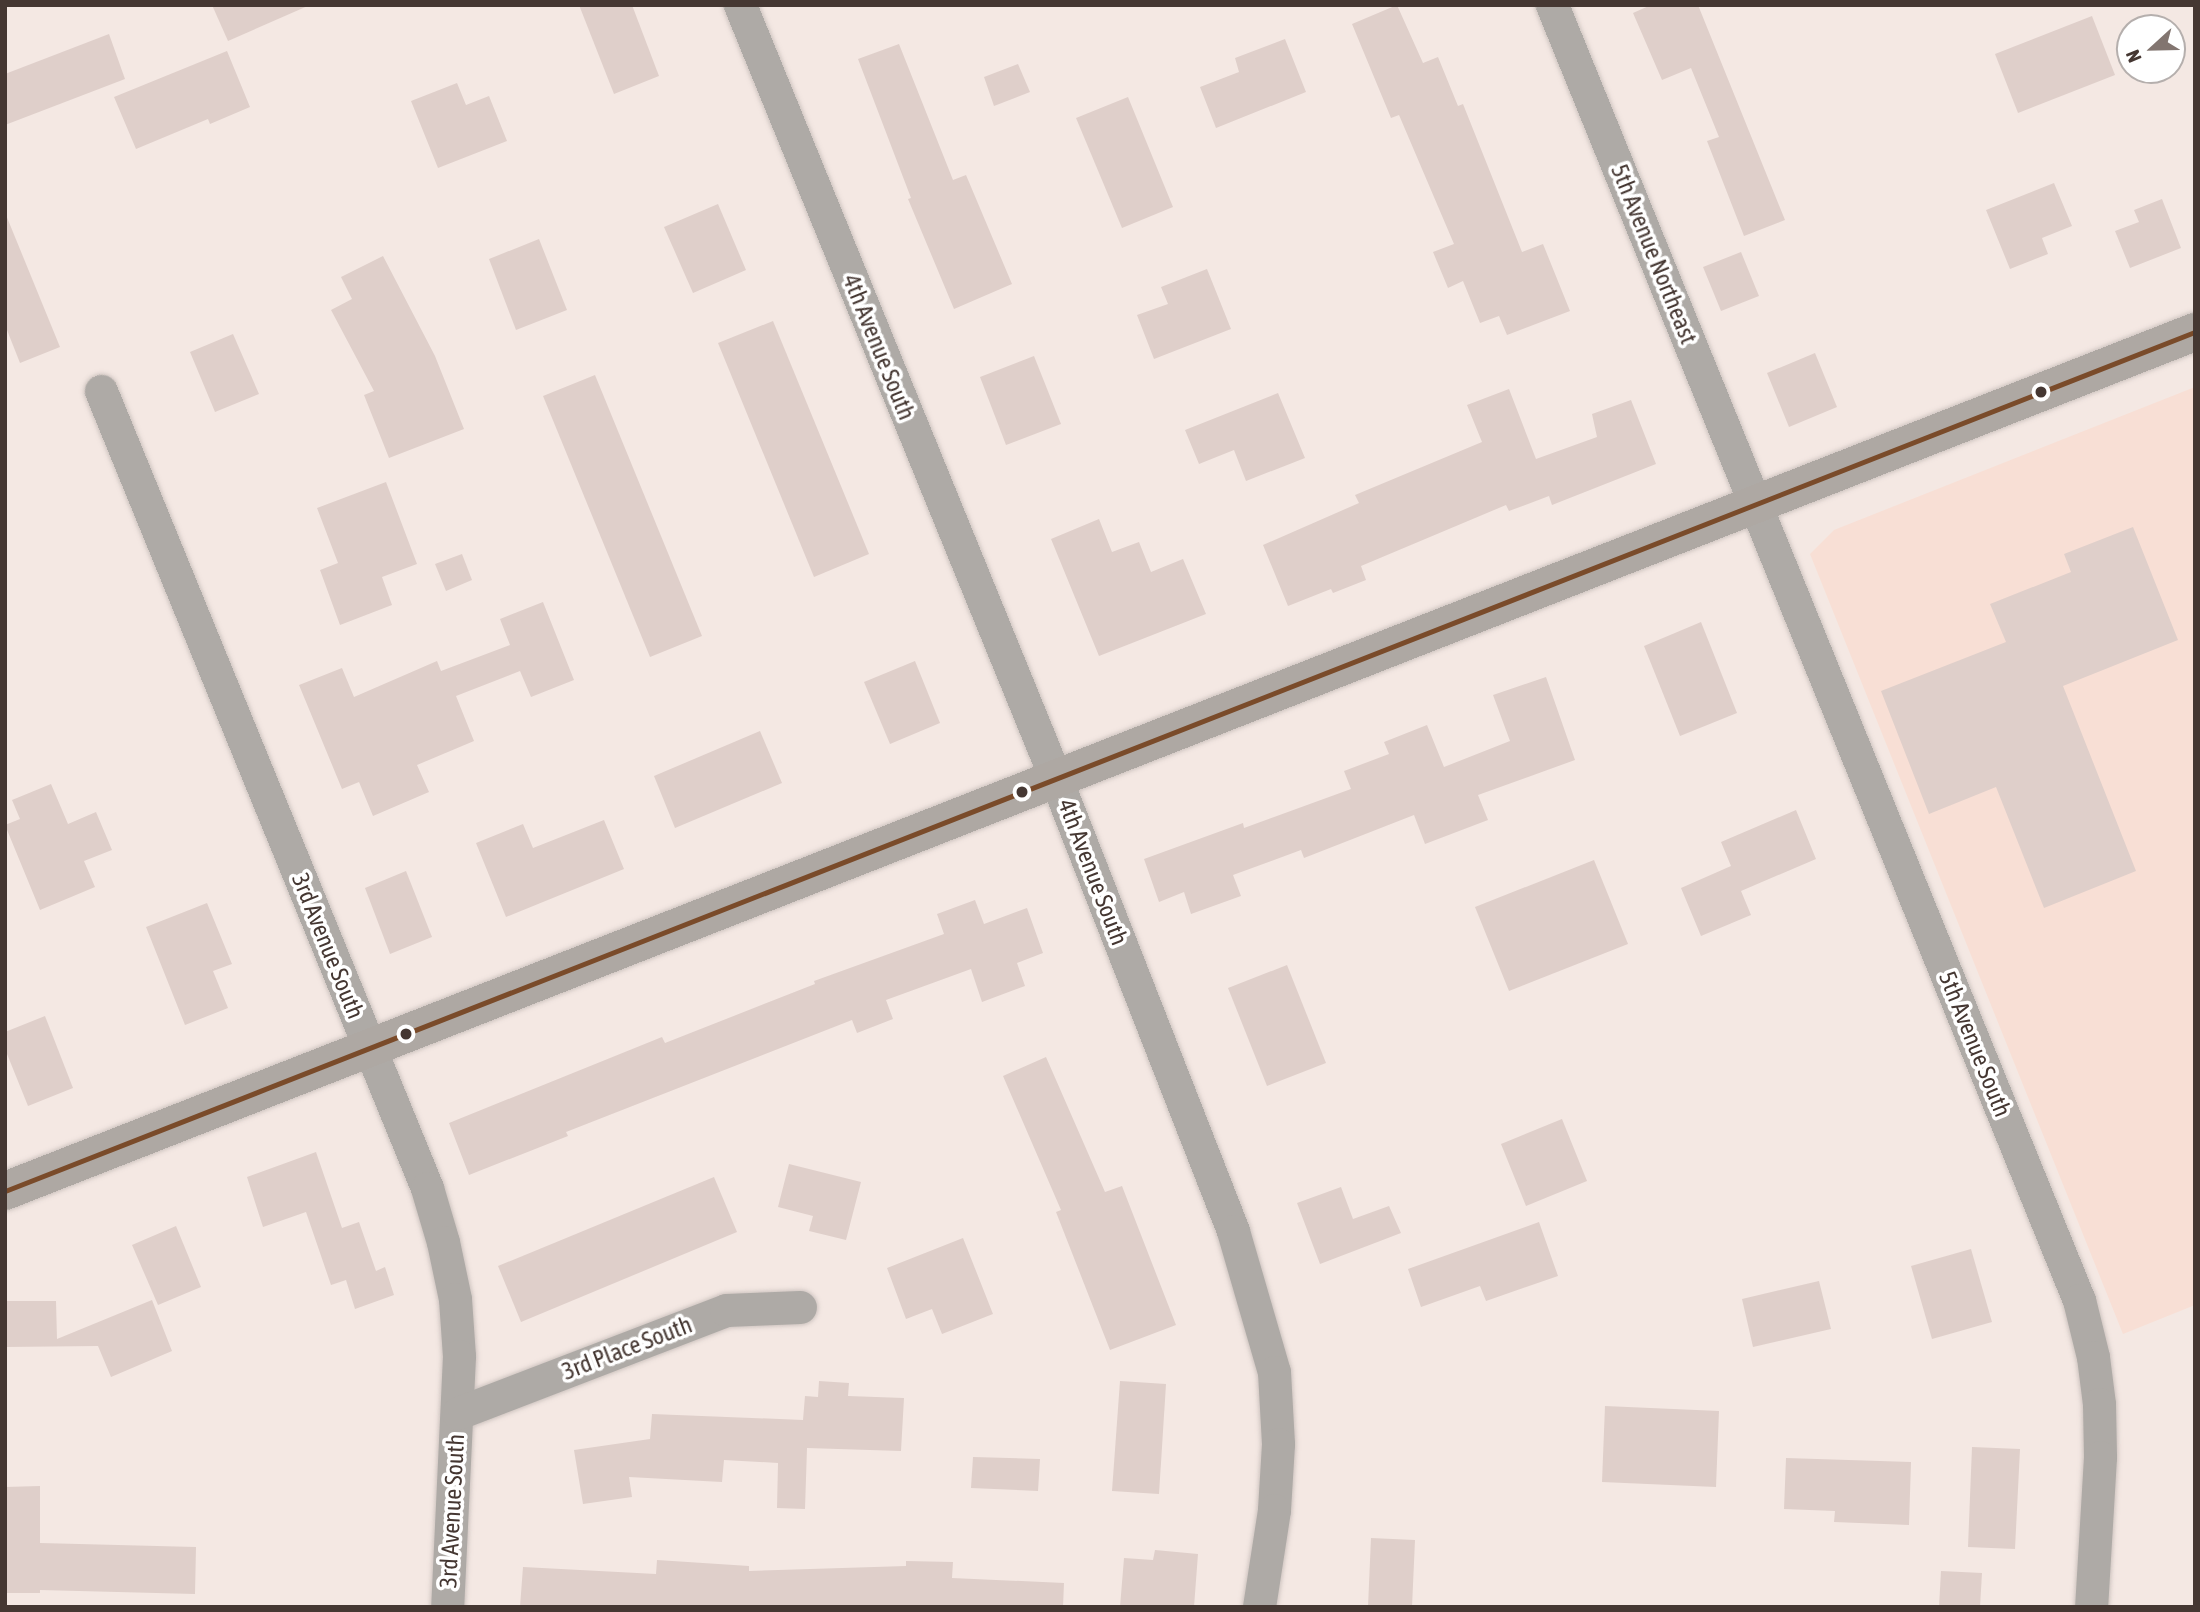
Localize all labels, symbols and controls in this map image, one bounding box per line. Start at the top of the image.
north arrow [2116,14,2186,84]
text: N [2121,47,2146,65]
street label: 5th Avenue Northeast [1605,160,1703,348]
street label: 4th Avenue South [837,270,921,424]
unlabelled marker [2034,385,2048,399]
unlabelled marker [1015,785,1029,799]
street label: 4th Avenue South [1052,795,1134,949]
street label: 3rd Avenue South [286,869,370,1023]
street label: 5th Avenue South [1933,967,2017,1121]
unlabelled marker [399,1027,413,1041]
street label: 3rd Place South [558,1310,696,1386]
street label: 3rd Avenue South [434,1433,470,1589]

